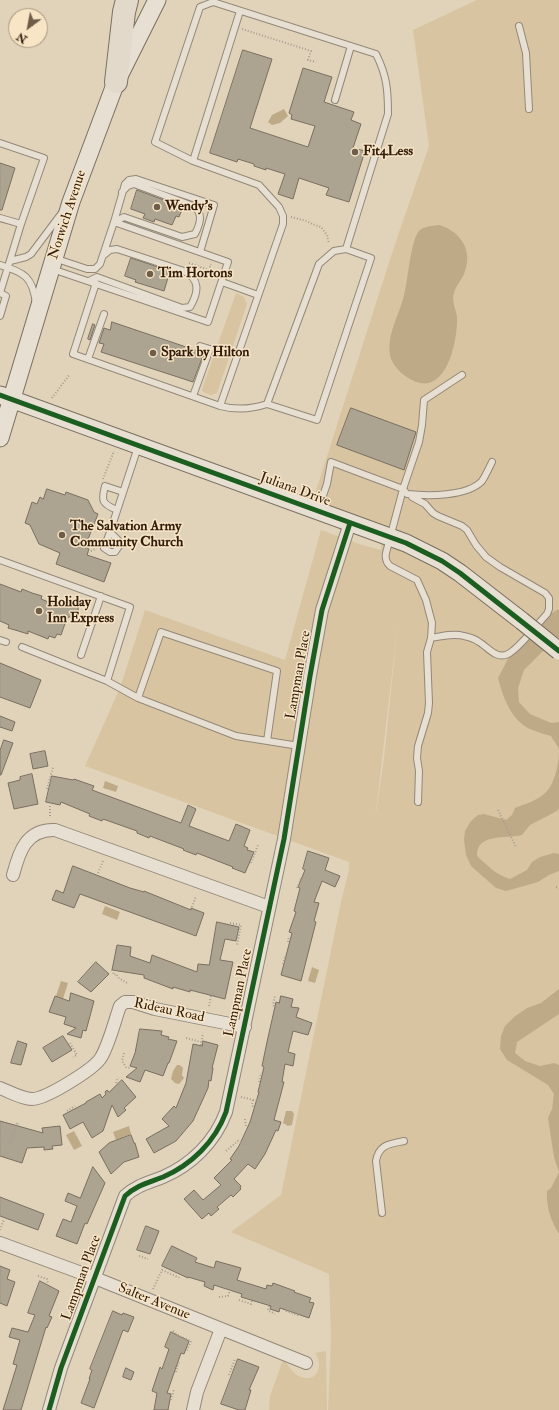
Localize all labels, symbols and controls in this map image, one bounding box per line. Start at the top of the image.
north arrow [8,8,48,48]
text: N [14,30,30,46]
place label: Fit4Less [363,144,413,160]
marker: Fit4Less [350,147,360,157]
street label: Norwich Avenue [46,168,90,262]
place label: Wendy's [165,199,213,215]
marker: Wendy's [152,202,162,212]
place label: Tim Hortons [158,266,232,282]
marker: Tim Hortons [145,269,155,279]
place label: Spark by Hilton [161,345,249,361]
marker: Spark by Hilton [148,348,158,358]
street label: Juliana Drive [258,470,332,510]
place label: The Salvation Army Community Church [70,519,183,552]
marker: The Salvation Army Community Church [57,530,67,540]
place label: Holiday Inn Express [47,595,114,628]
marker: Holiday Inn Express [34,606,44,616]
street label: Lampman Place [283,629,315,721]
street label: Lampman Place [221,947,257,1039]
street label: Rideau Road [132,995,206,1027]
street label: Lampman Place [59,1233,105,1323]
street label: Salter Avenue [116,1280,192,1324]

